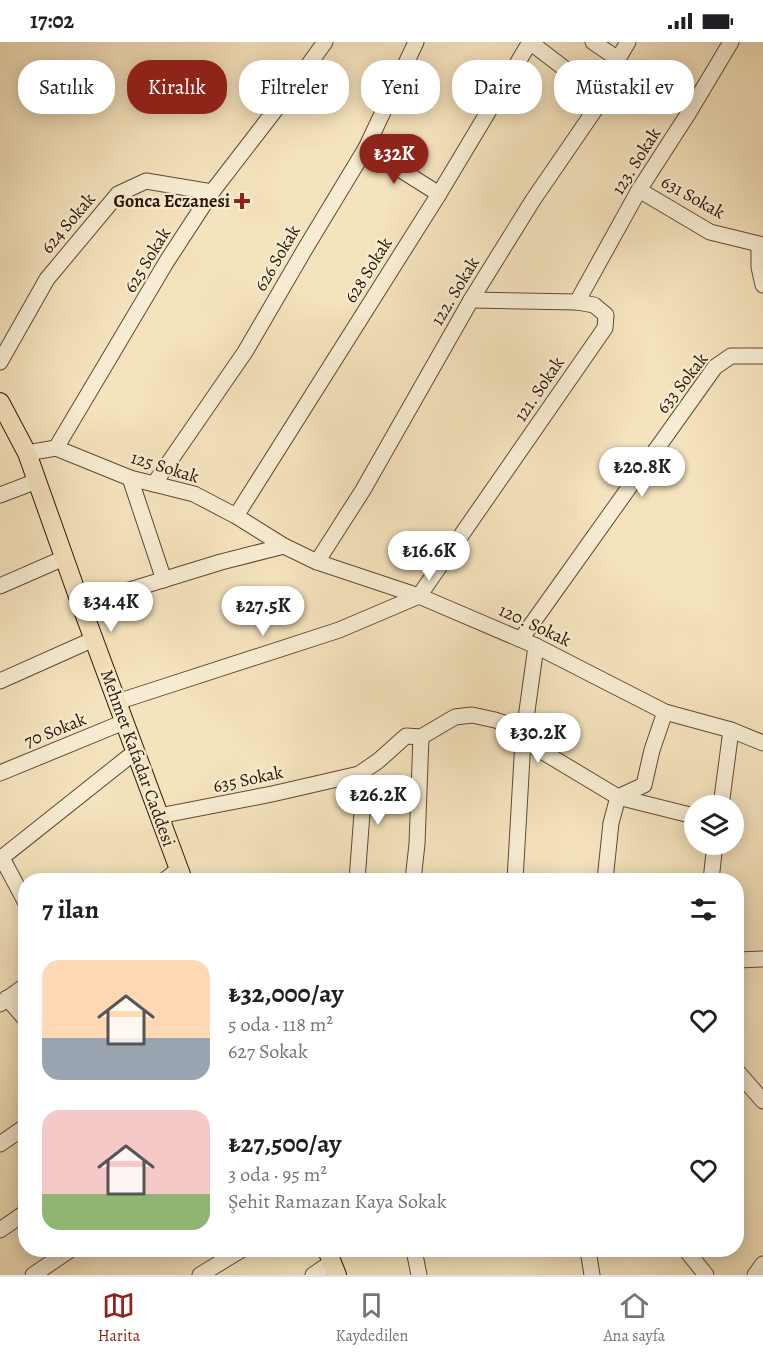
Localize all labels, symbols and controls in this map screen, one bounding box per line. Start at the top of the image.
text: 17:02 [30,6,74,36]
chip: Satılık [18,60,115,114]
chip: Kiralık [127,60,227,114]
chip: Filtreler [239,60,349,114]
chip: Yeni [361,60,440,114]
chip: Daire [452,60,542,114]
chip: Müstakil ev [554,60,694,114]
street label: 123. Sokak [606,123,666,199]
pin: ₺32K [358,134,430,185]
text: ₺32K [373,140,415,167]
street label: 631 Sokak [657,170,729,224]
street label: 624 Sokak [35,187,101,259]
place label: Gonca Eczanesi [114,189,230,213]
marker: Gonca Eczanesi [235,194,249,208]
street label: 626 Sokak [248,220,306,296]
street label: 625 Sokak [118,223,176,297]
street label: 628 Sokak [338,233,398,307]
street label: 122. Sokak [425,252,485,330]
street label: 633 Sokak [651,348,713,418]
street label: 121. Sokak [508,352,570,426]
street label: 125 Sokak [128,445,202,489]
pin: ₺20.8K [593,447,691,498]
text: ₺20.8K [613,453,671,480]
pin: ₺16.6K [380,531,478,582]
text: ₺16.6K [402,537,456,564]
pin: ₺34.4K [62,582,160,633]
pin: ₺27.5K [214,586,312,637]
text: ₺34.4K [83,588,139,615]
text: ₺27.5K [235,592,291,619]
street label: 120. Sokak [495,598,575,652]
street label: Mehmet Kafadar Caddesi [95,666,181,850]
street label: 70 Sokak [20,707,90,753]
pin: ₺30.2K [489,713,587,764]
text: ₺30.2K [510,719,566,746]
street label: 635 Sokak [211,760,285,798]
pin: ₺26.2K [329,775,427,826]
text: ₺26.2K [349,781,407,808]
map controls [684,795,744,855]
button: layers [684,795,744,855]
text: 7 ilan [42,892,99,927]
icon: filters [687,893,720,926]
text: ₺32,000/ay [228,976,343,1011]
icon: home [90,984,162,1056]
icon: heart [687,1004,720,1037]
text: 5 oda · 118 m² [228,1011,333,1038]
text: 627 Sokak [228,1038,308,1065]
text: ₺27,500/ay [228,1126,341,1161]
icon: home [90,1134,162,1206]
icon: heart [687,1154,720,1187]
text: 3 oda · 95 m² [228,1161,327,1188]
text: Şehit Ramazan Kaya Sokak [228,1188,447,1215]
tab: Harita [98,1289,140,1347]
tab: Kaydedilen [336,1289,408,1347]
tab: Ana sayfa [604,1289,665,1347]

